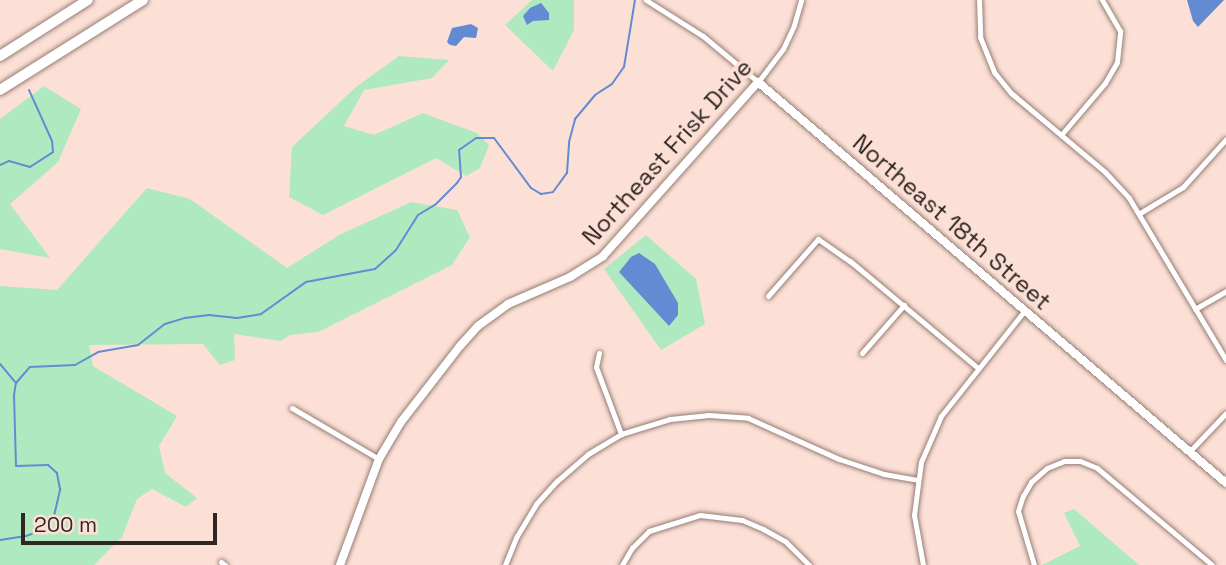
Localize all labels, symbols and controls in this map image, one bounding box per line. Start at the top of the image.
street label: Northeast Frisk Drive [576,53,758,251]
street label: Northeast 18th Street [847,128,1057,316]
scale bar [24,498,220,542]
text: 200 m [34,511,97,538]

